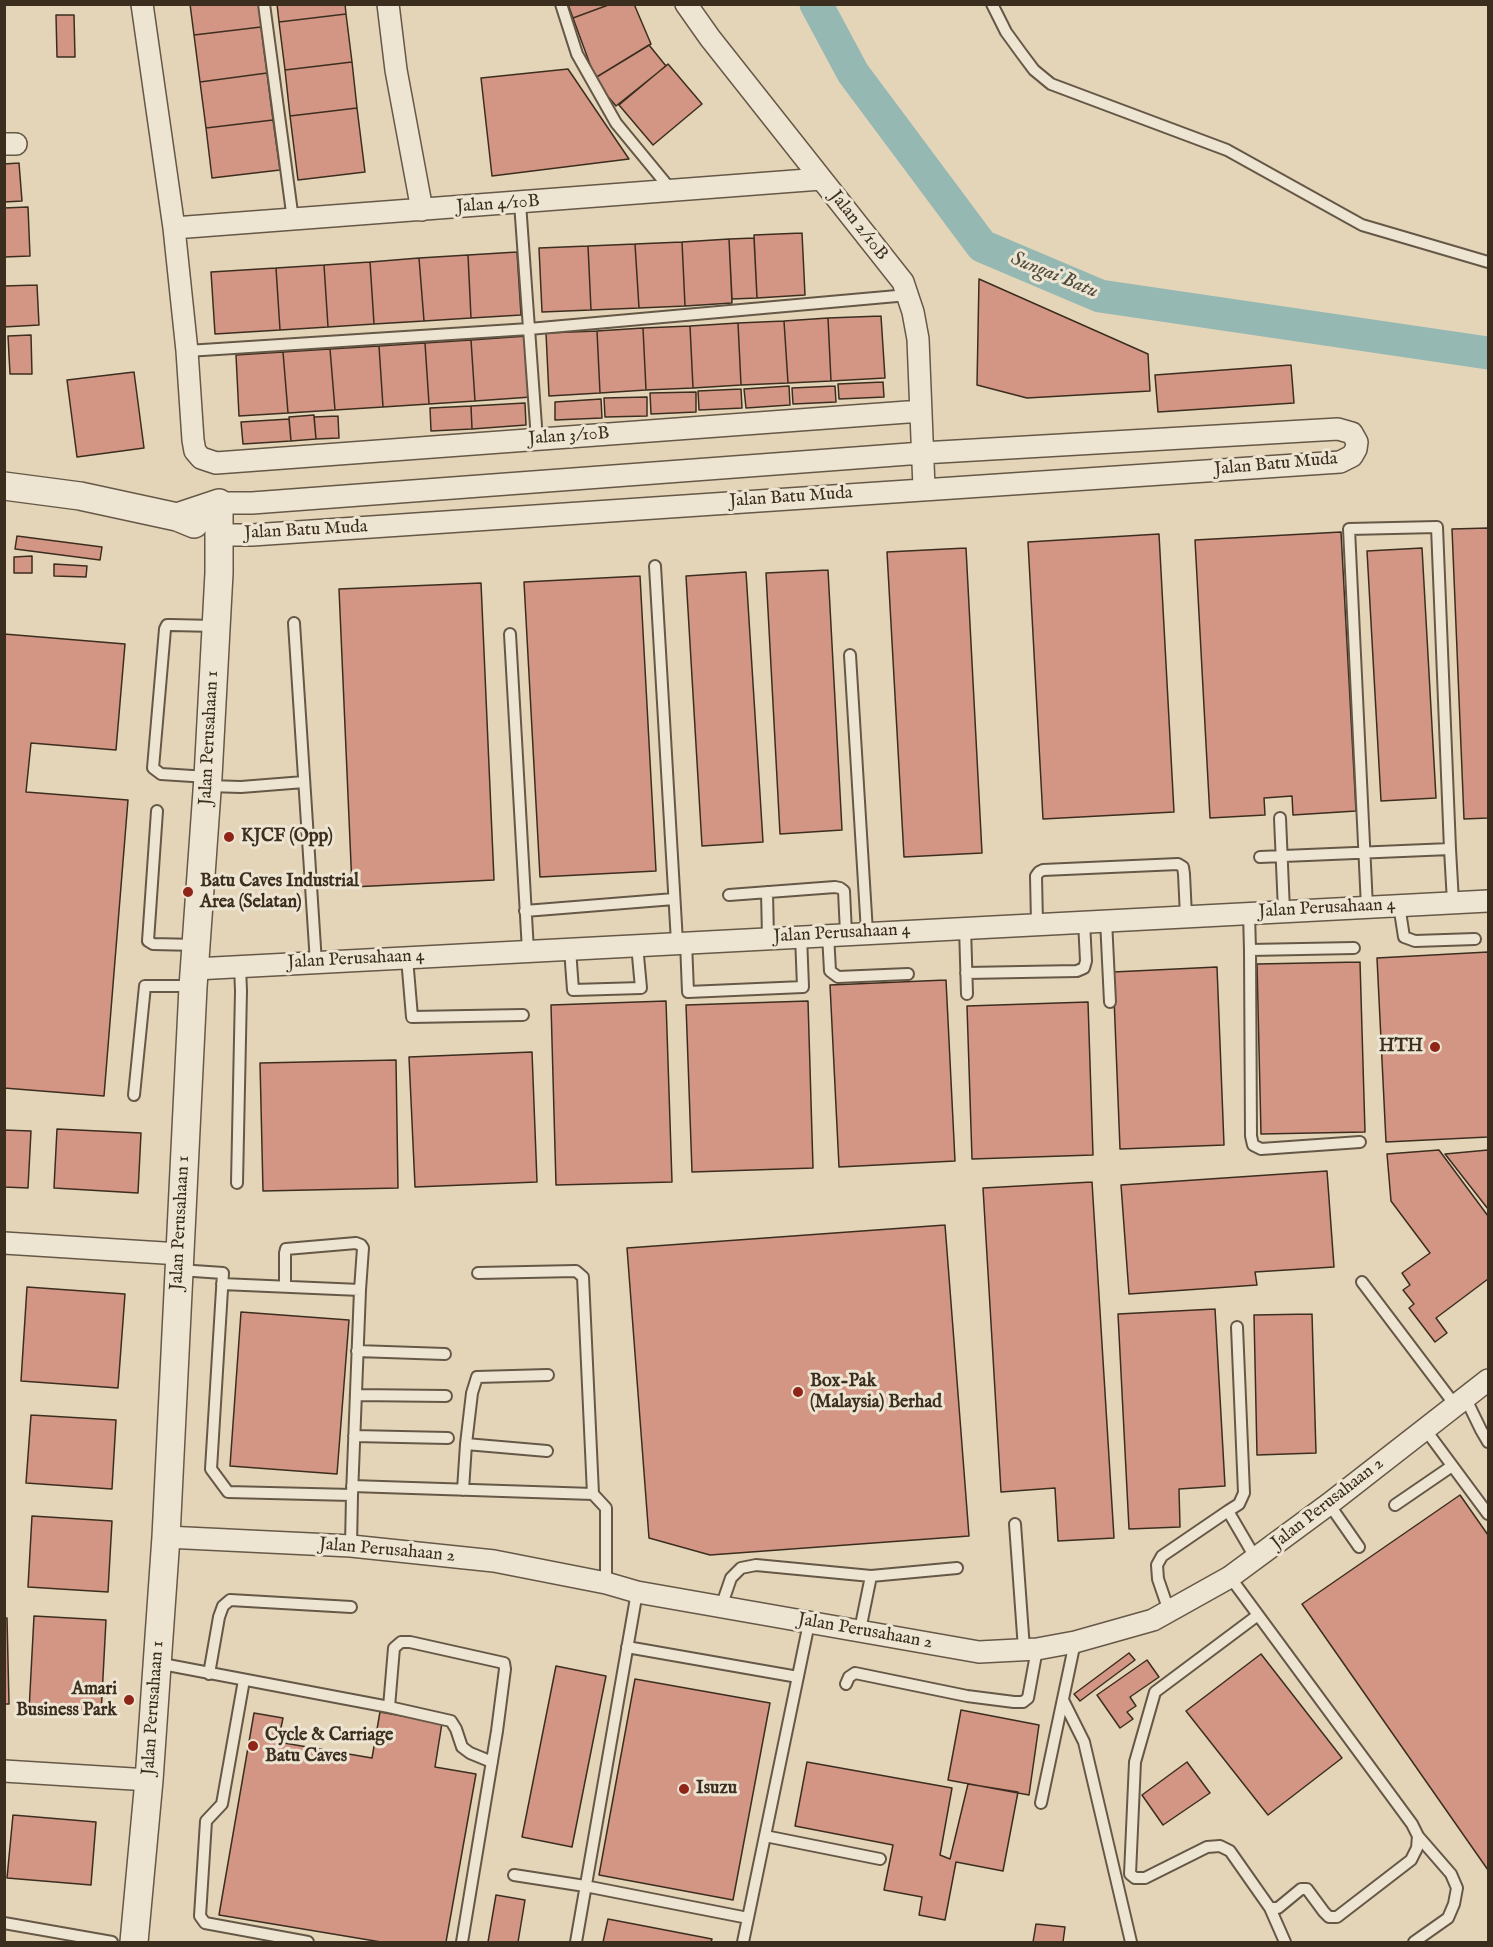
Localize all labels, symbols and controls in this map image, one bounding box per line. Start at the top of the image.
street label: Jalan 2/10B [824,187,892,265]
street label: Jalan 4/10B [456,191,540,219]
water label: Sungai Batu [1007,248,1101,304]
street label: Jalan 3/10B [528,423,610,451]
street label: Jalan Batu Muda [1214,449,1338,481]
street label: Jalan Batu Muda [729,483,853,513]
street label: Jalan Batu Muda [244,517,368,545]
street label: Jalan Perusahaan 1 [196,670,224,806]
place label: KJCF (Opp) [241,826,333,848]
marker: KJCF (Opp) [222,830,236,844]
place label: Batu Caves Industrial Area (Selatan) [200,871,359,914]
marker: Batu Caves Industrial Area (Selatan) [181,885,195,899]
street label: Jalan Perusahaan 4 [1258,895,1396,923]
street label: Jalan Perusahaan 4 [773,920,911,948]
street label: Jalan Perusahaan 4 [287,946,425,974]
place label: HTH [1379,1036,1423,1058]
marker: HTH [1428,1040,1442,1054]
street label: Jalan Perusahaan 1 [167,1155,195,1291]
place label: Box-Pak (Malaysia) Berhad [810,1371,942,1414]
marker: Box-Pak (Malaysia) Berhad [791,1385,805,1399]
street label: Jalan Perusahaan 2 [1268,1453,1388,1555]
street label: Jalan Perusahaan 2 [318,1534,456,1568]
street label: Jalan Perusahaan 2 [796,1610,934,1654]
street label: Jalan Perusahaan 1 [139,1640,169,1776]
place label: Amari Business Park [16,1679,117,1722]
marker: Amari Business Park [122,1693,136,1707]
place label: Cycle & Carriage Batu Caves [265,1725,393,1768]
marker: Cycle & Carriage Batu Caves [246,1739,260,1753]
place label: Isuzu [696,1778,737,1800]
marker: Isuzu [677,1782,691,1796]

